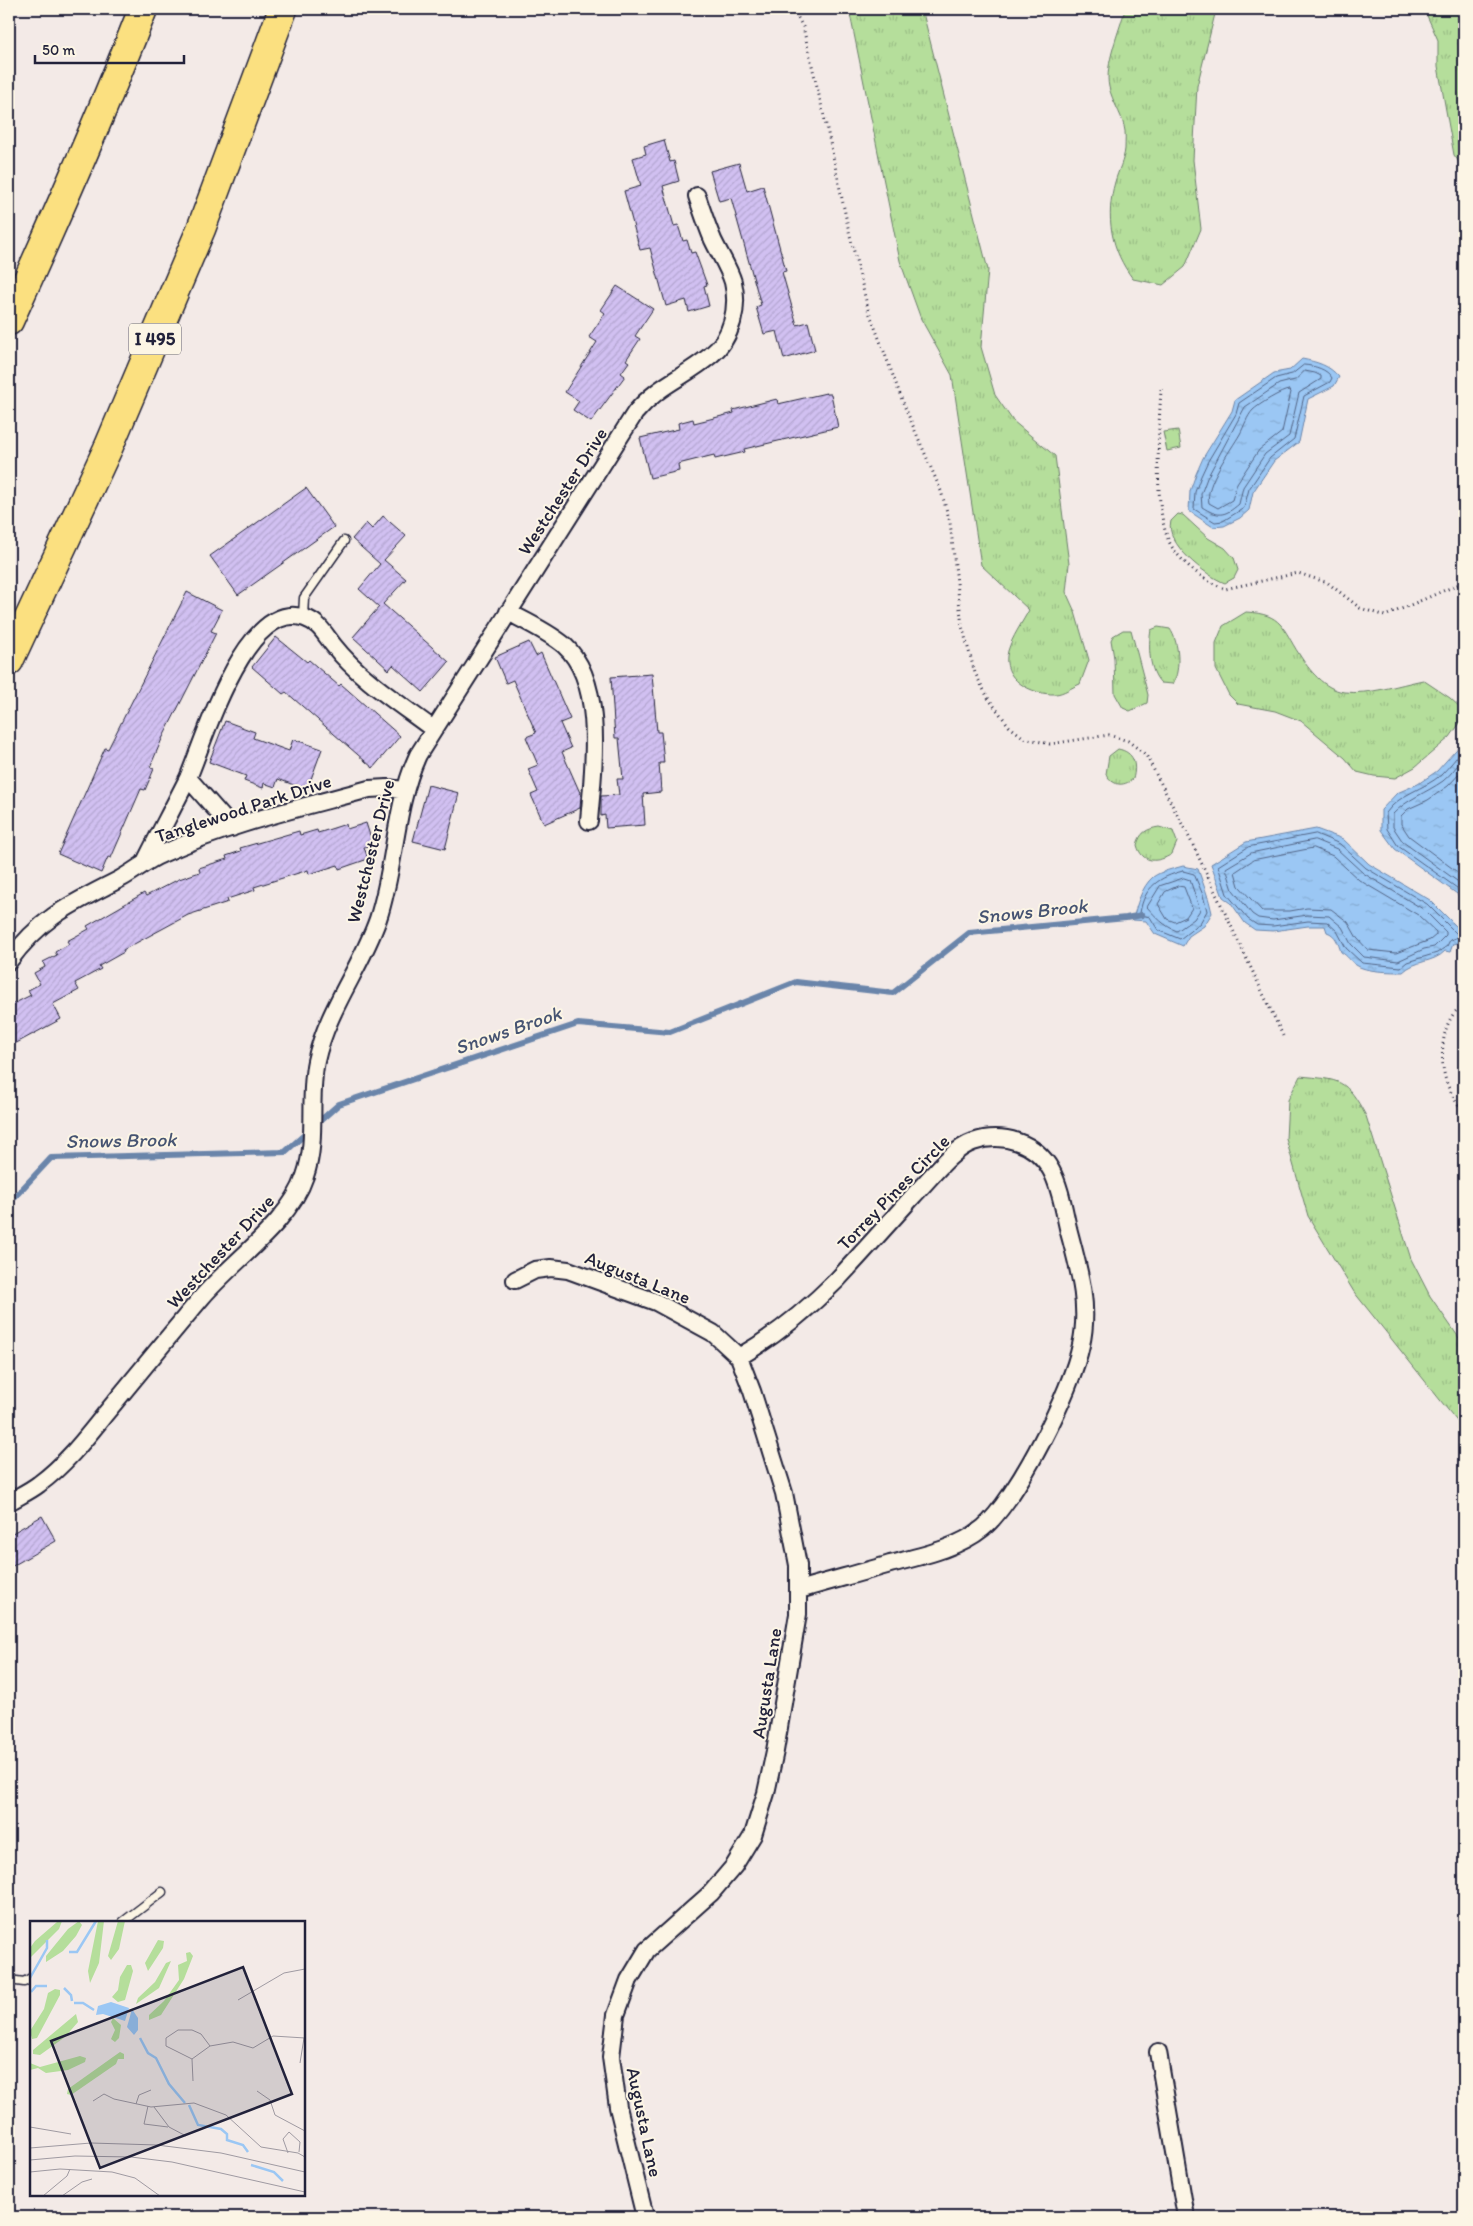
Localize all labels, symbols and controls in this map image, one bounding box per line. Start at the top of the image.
scale bar [35,32,184,64]
text: 50 m [42,41,75,59]
road number: I 495 [129,324,181,354]
street label: Westchester Drive [513,423,612,559]
street label: Tanglewood Park Drive [152,769,334,848]
street label: Westchester Drive [341,777,399,925]
water label: Snows Brook [976,893,1090,929]
water label: Snows Brook [452,1000,566,1059]
water label: Snows Brook [65,1127,178,1153]
street label: Torrey Pines Circle [832,1130,954,1255]
street label: Westchester Drive [162,1190,279,1313]
street label: Augusta Lane [582,1246,694,1309]
street label: Augusta Lane [746,1626,787,1740]
inset map [30,1921,305,2196]
street label: Augusta Lane [622,2065,667,2179]

